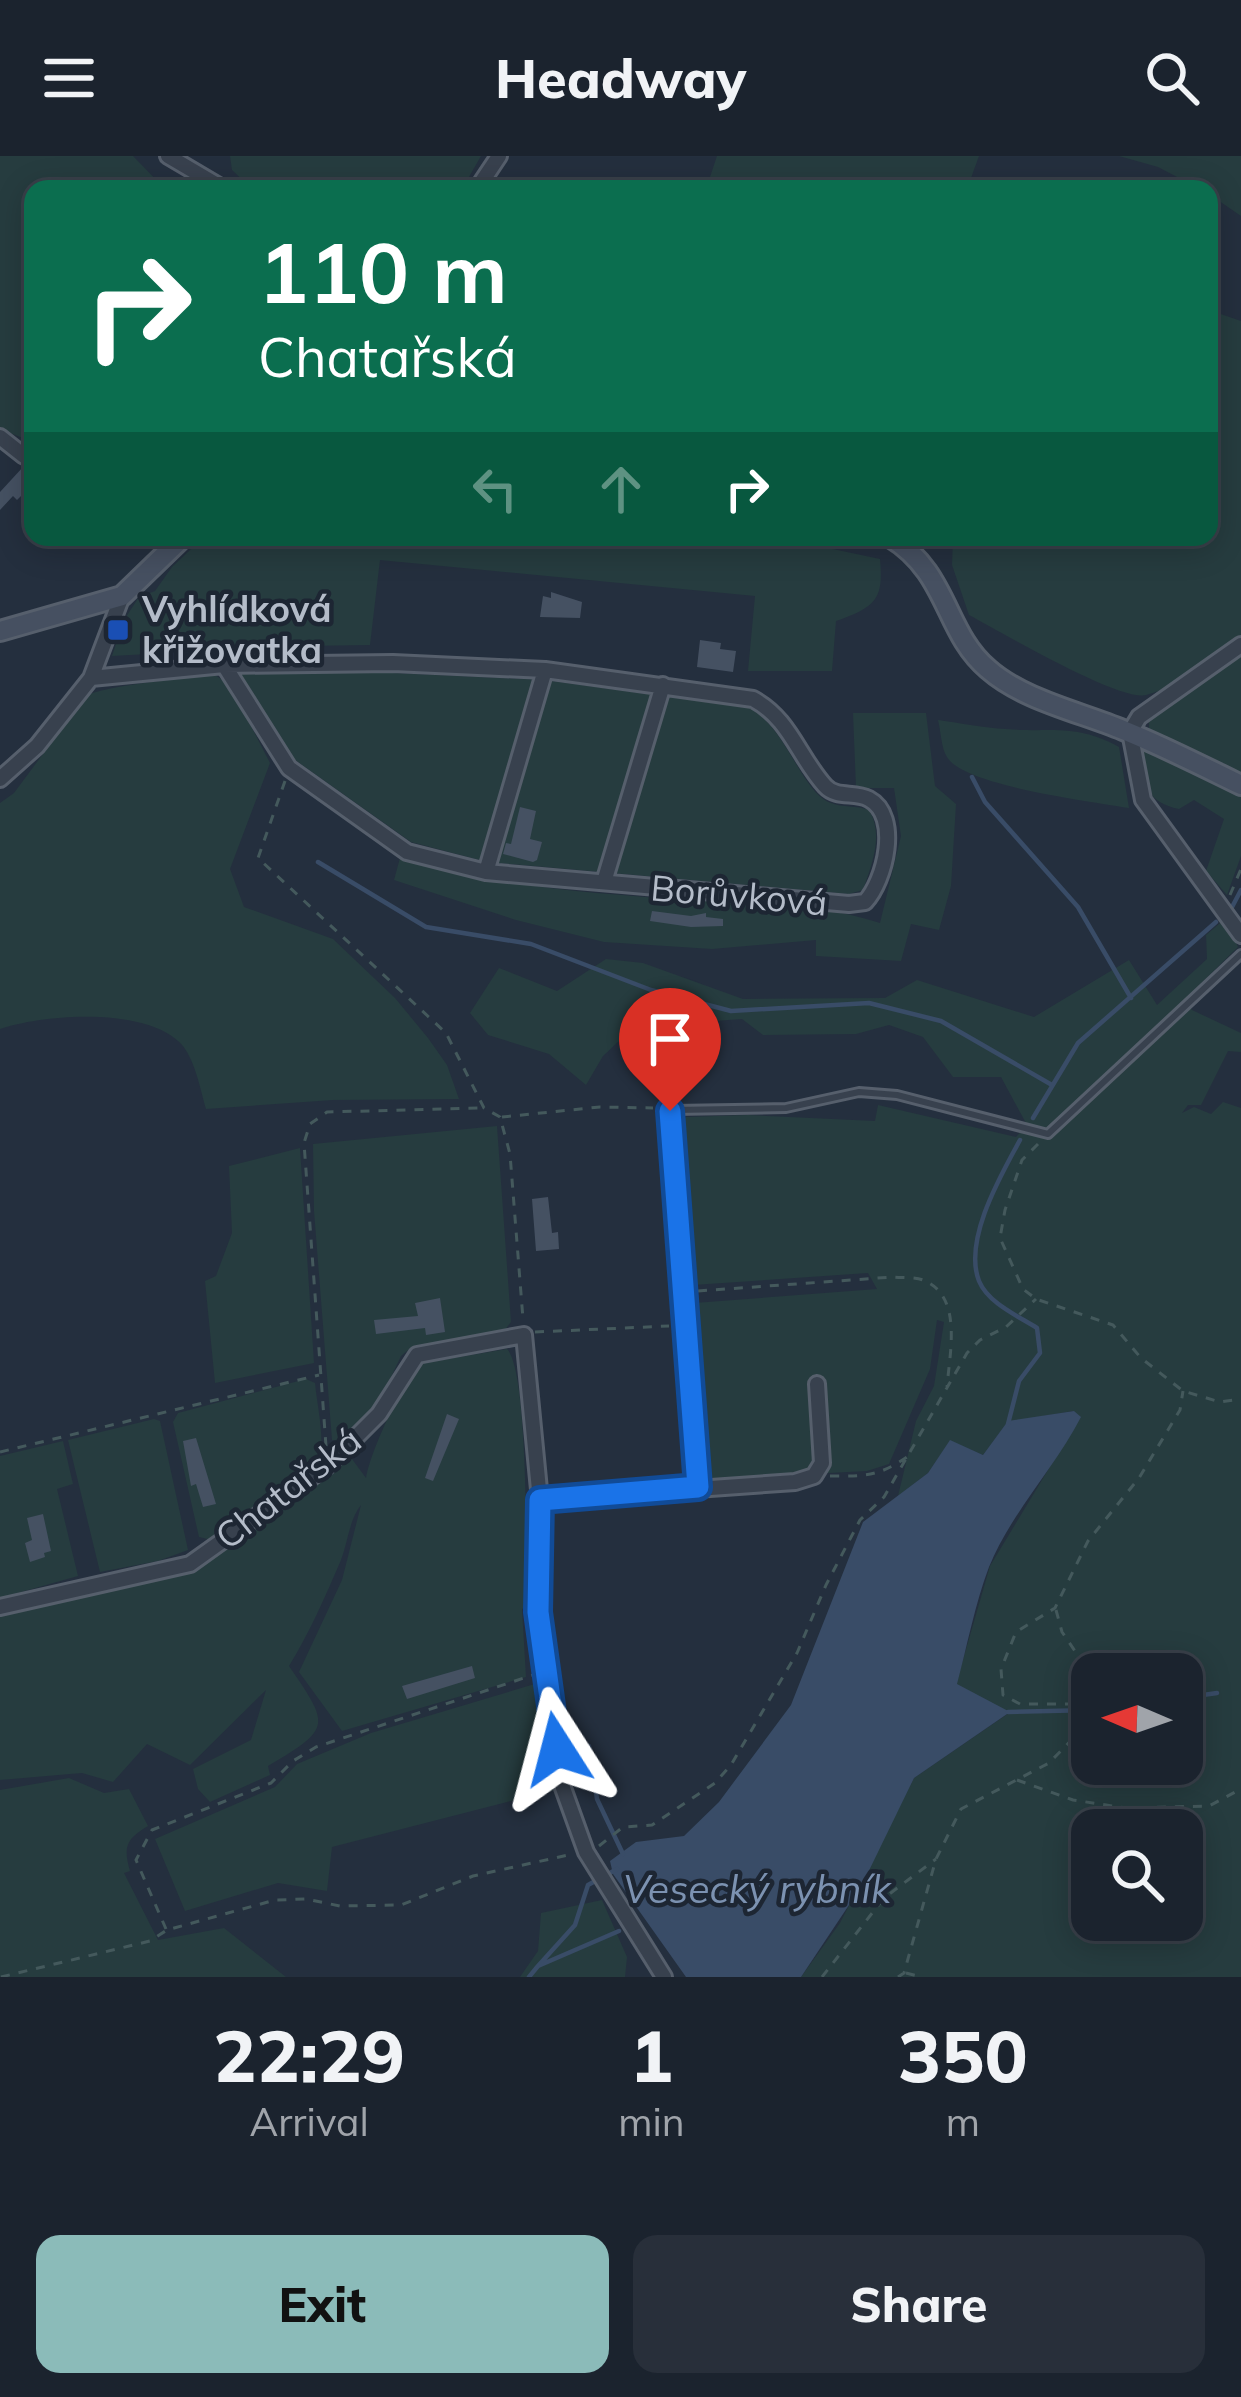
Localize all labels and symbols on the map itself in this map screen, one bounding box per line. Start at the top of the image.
place label: Vyhlídková křižovatka [141,586,332,672]
marker: Vyhlídková křižovatka [105,617,131,643]
street label: Borůvková [649,864,829,925]
pin [619,988,721,1111]
street label: Chatařská [206,1417,369,1558]
north arrow [1071,1653,1203,1785]
position arrow [494,1686,620,1812]
water label: Vesecký rybník [623,1864,892,1913]

